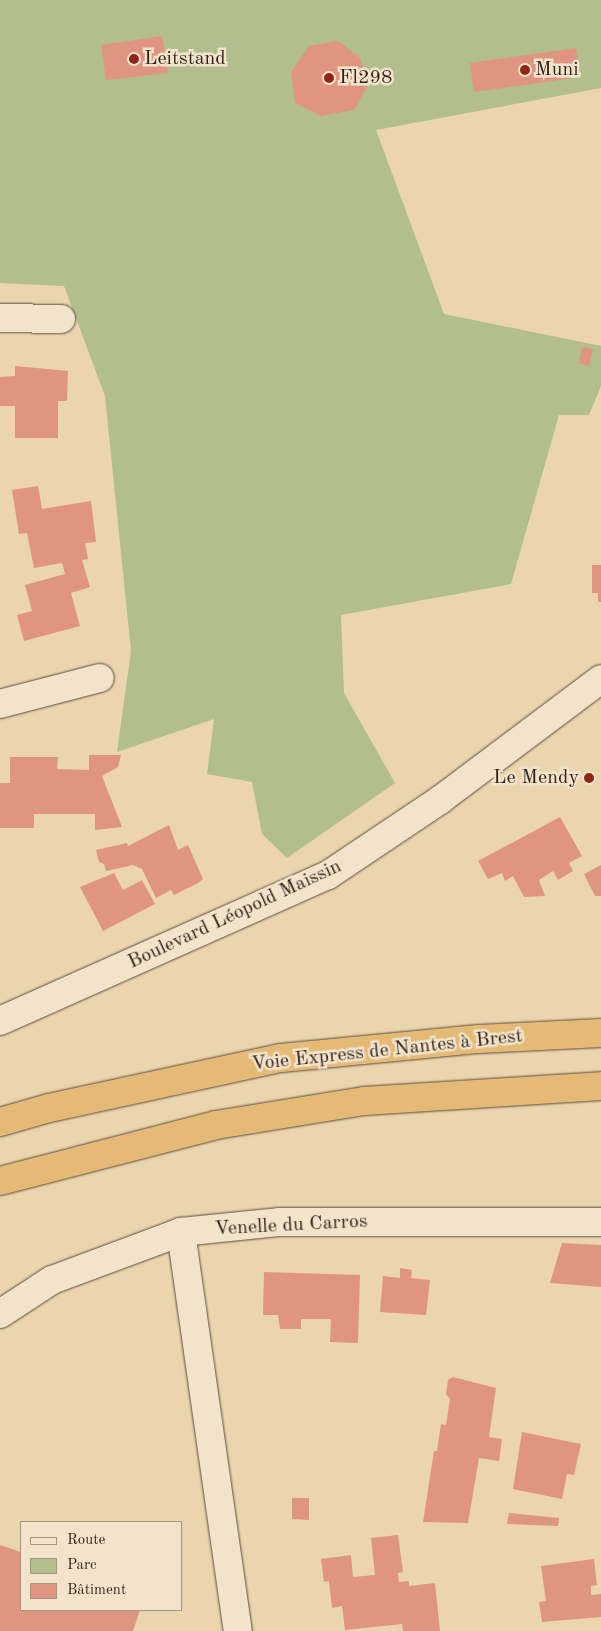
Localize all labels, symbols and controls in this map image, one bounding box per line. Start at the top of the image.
place label: Leitstand [144,47,226,71]
marker: Leitstand [128,53,140,65]
place label: Muni [535,58,579,82]
marker: Muni [519,64,531,76]
place label: Fl298 [339,66,393,90]
marker: Fl298 [323,72,335,84]
place label: Le Mendy [493,766,579,790]
marker: Le Mendy [583,772,595,784]
street label: Boulevard Léopold Maissin [124,855,346,975]
street label: Voie Express de Nantes à Brest [250,1025,524,1077]
street label: Venelle du Carros [214,1210,368,1242]
legend [20,1521,182,1611]
text: Route [67,1533,105,1548]
text: Parc [67,1558,97,1573]
text: Bâtiment [67,1583,126,1598]

